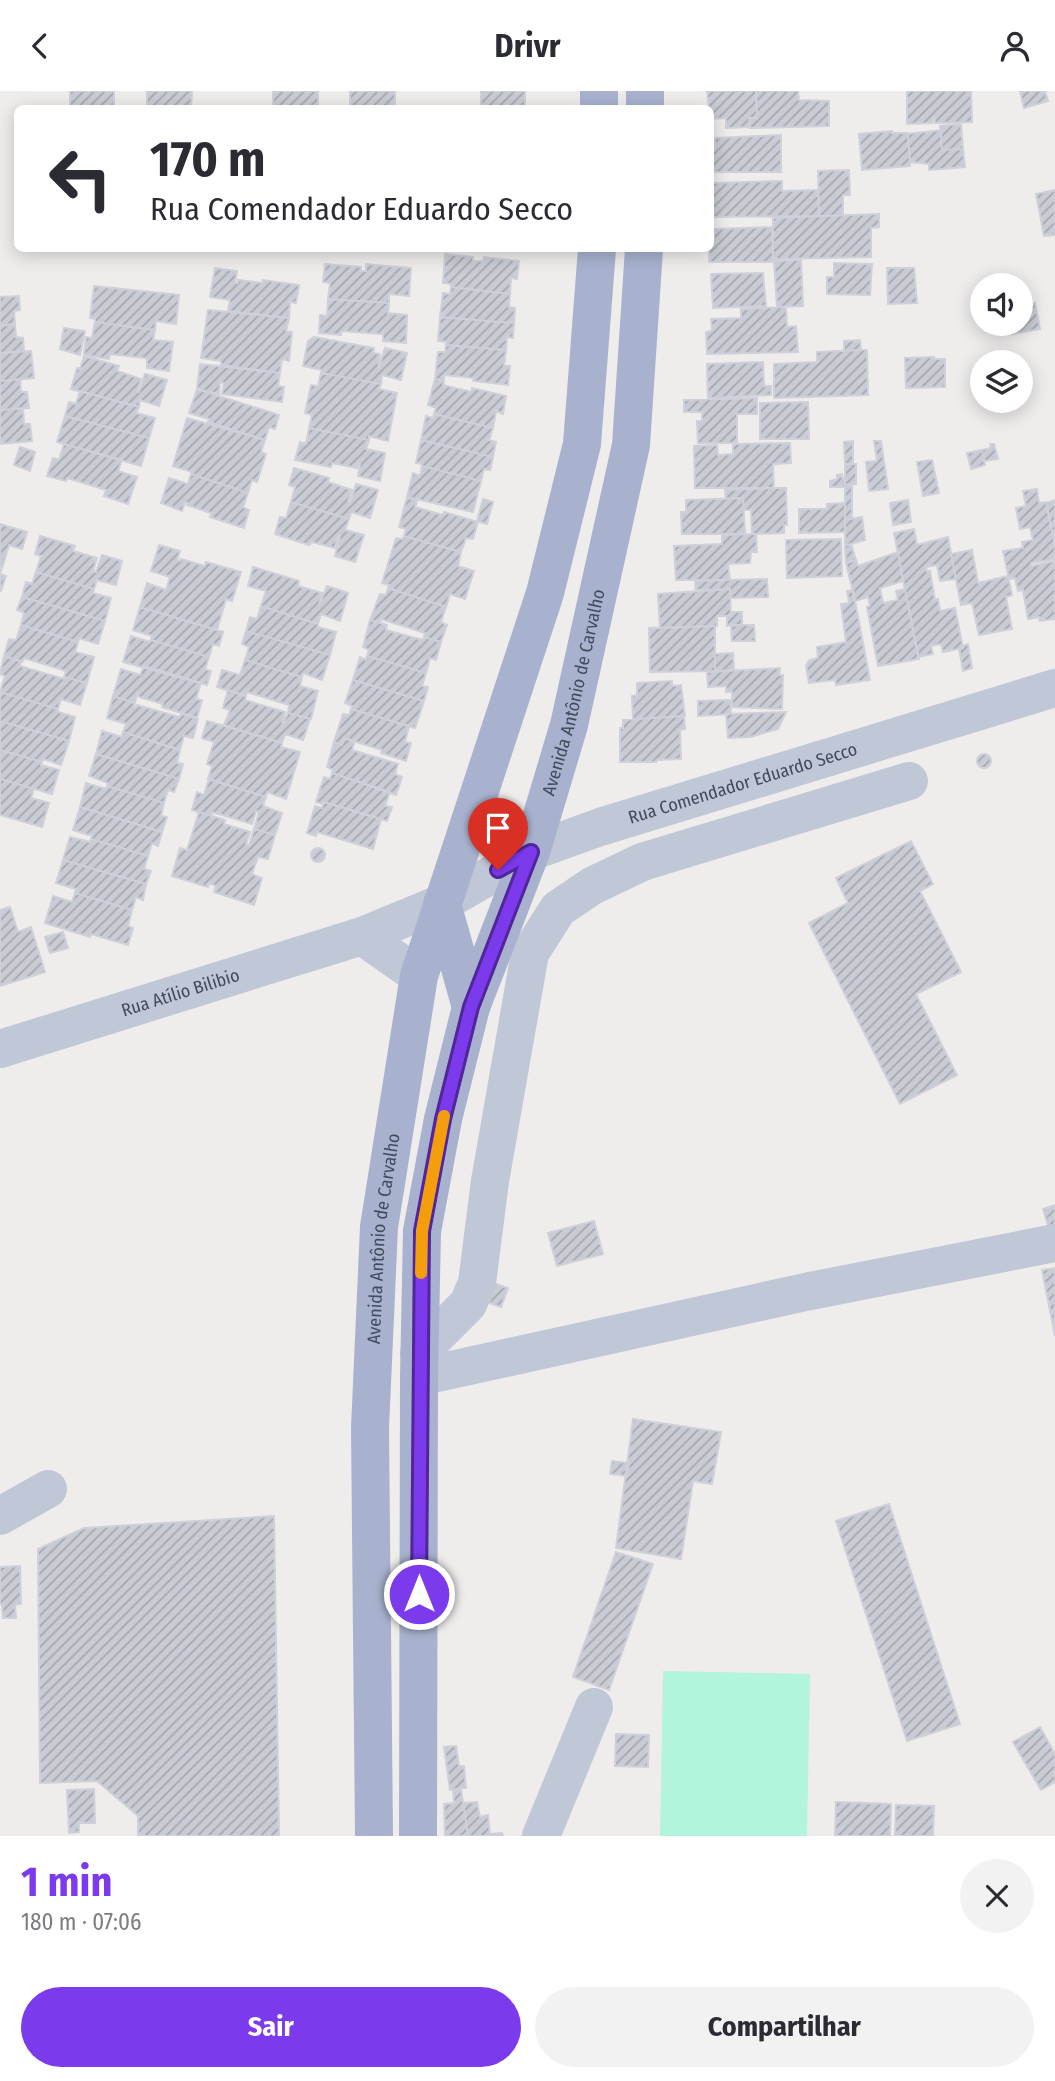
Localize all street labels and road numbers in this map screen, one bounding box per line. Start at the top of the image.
street label: Avenida Antônio de Carvalho [537,587,610,798]
street label: Rua Comendador Eduardo Secco [626,738,860,829]
street label: Rua Atílio Bilibio [119,964,242,1021]
street label: Avenida Antônio de Carvalho [363,1132,405,1345]

